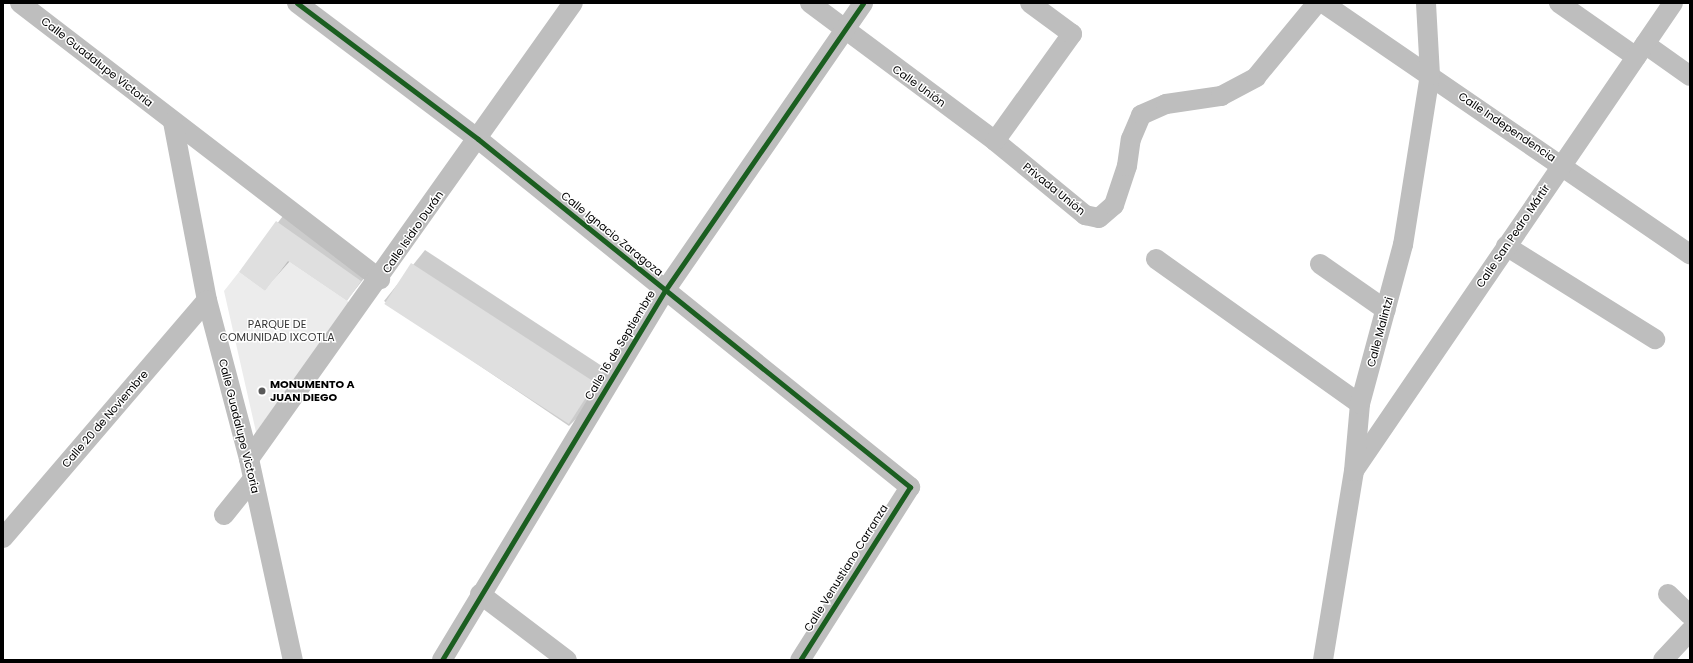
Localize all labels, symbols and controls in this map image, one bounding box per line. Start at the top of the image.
street label: Calle Guadalupe Victoria [39,14,155,110]
street label: Calle Unión [890,62,948,110]
street label: Calle Independencia [1456,90,1558,164]
street label: Privada Unión [1020,160,1088,218]
street label: Calle San Pedro Mártir [1474,182,1552,290]
street label: Calle Isidro Durán [380,188,446,276]
street label: Calle Ignacio Zaragoza [559,189,665,279]
street label: Calle 16 de Septiembre [582,288,658,402]
street label: Calle Malintzi [1364,295,1396,369]
park label: PARQUE DE COMUNIDAD IXCOTLA [219,318,335,344]
street label: Calle Guadalupe Victoria [216,357,262,495]
street label: Calle 20 de Noviembre [59,368,151,470]
place label: MONUMENTO A JUAN DIEGO [270,378,355,404]
marker: MONUMENTO A JUAN DIEGO [257,386,267,396]
street label: Calle Venustiano Carranza [801,502,891,634]

